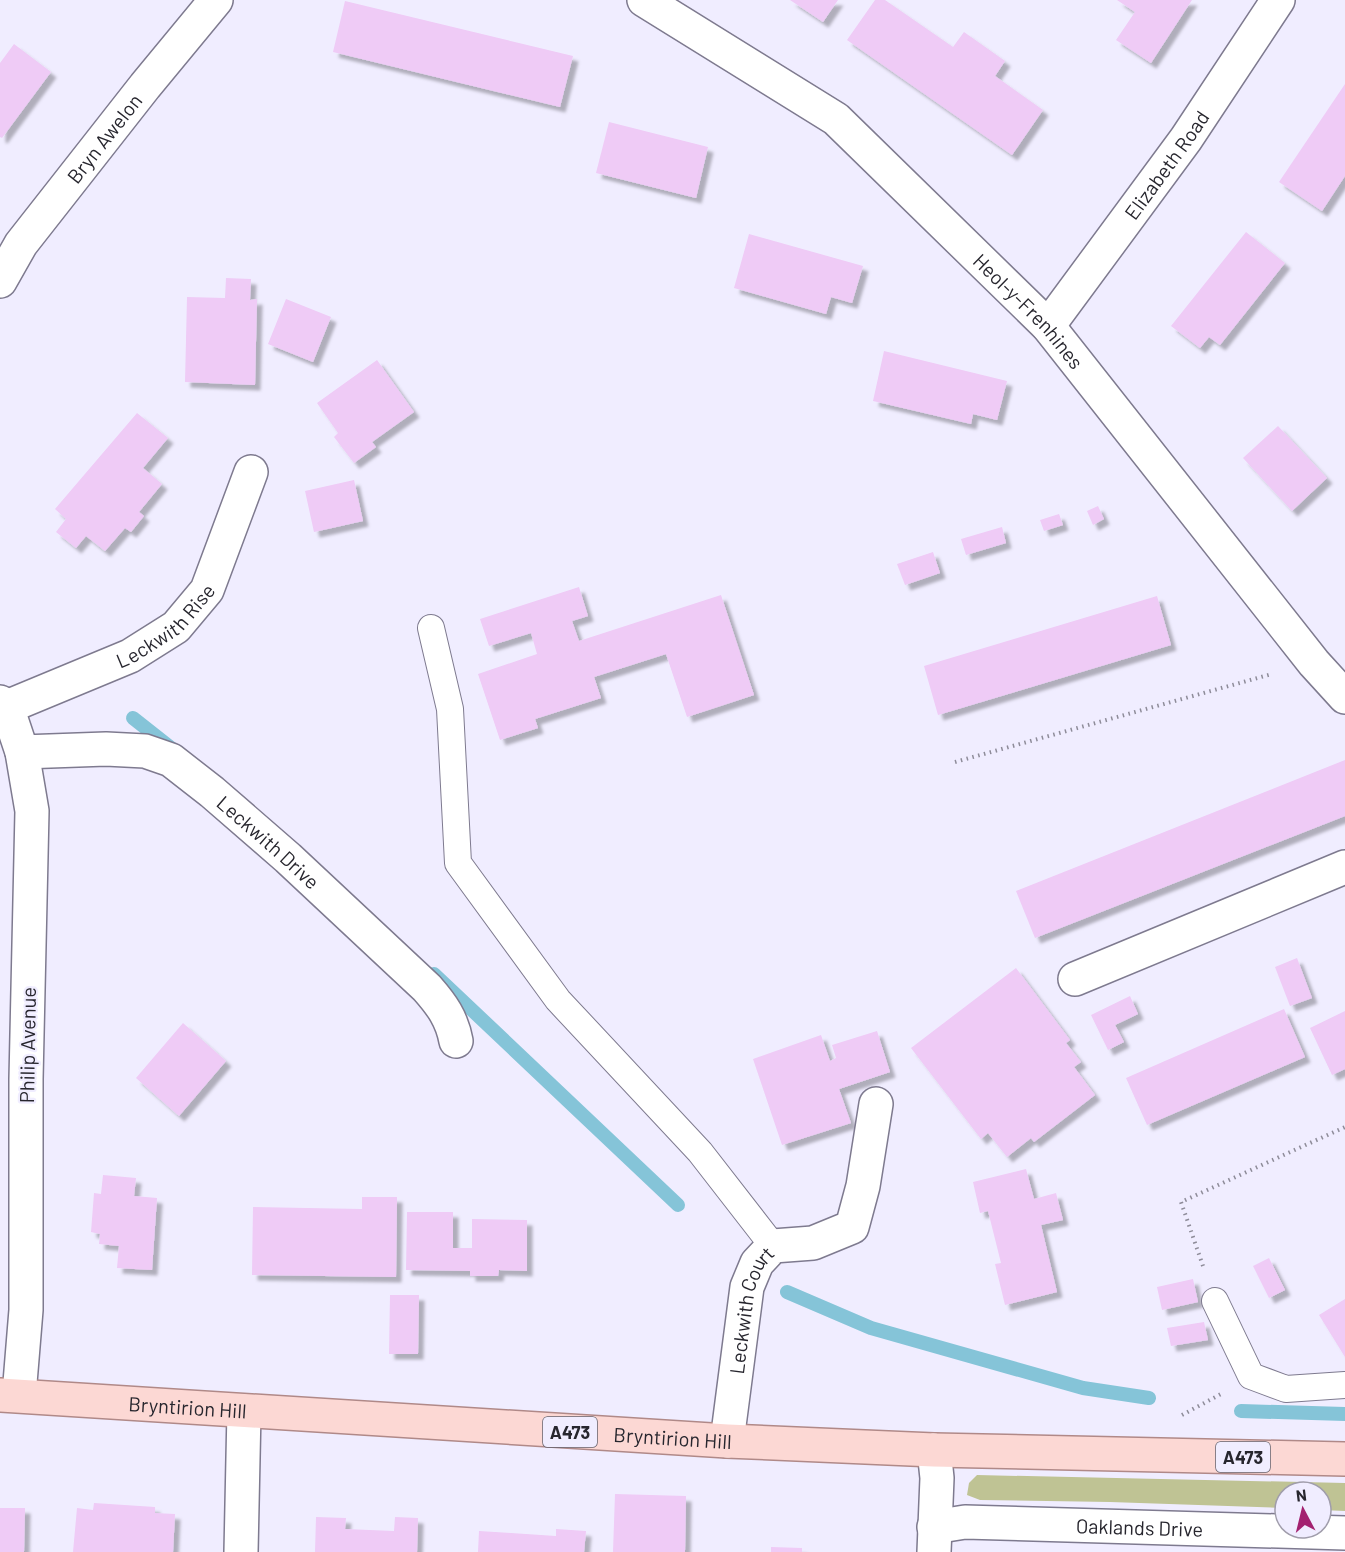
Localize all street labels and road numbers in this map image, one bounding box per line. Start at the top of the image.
street label: Bryn Awelon [62,89,146,188]
street label: Elizabeth Road [1119,106,1214,224]
street label: Heol-y-Frenhines [969,248,1089,373]
street label: Leckwith Rise [112,578,219,672]
street label: Leckwith Drive [212,790,325,893]
street label: Philip Avenue [14,987,40,1103]
street label: Leckwith Court [724,1241,779,1375]
street label: Bryntirion Hill [128,1391,247,1423]
road number: A473 [543,1417,597,1447]
street label: Bryntirion Hill [613,1422,732,1453]
road number: A473 [1216,1442,1270,1472]
street label: Oaklands Drive [1076,1513,1203,1541]

